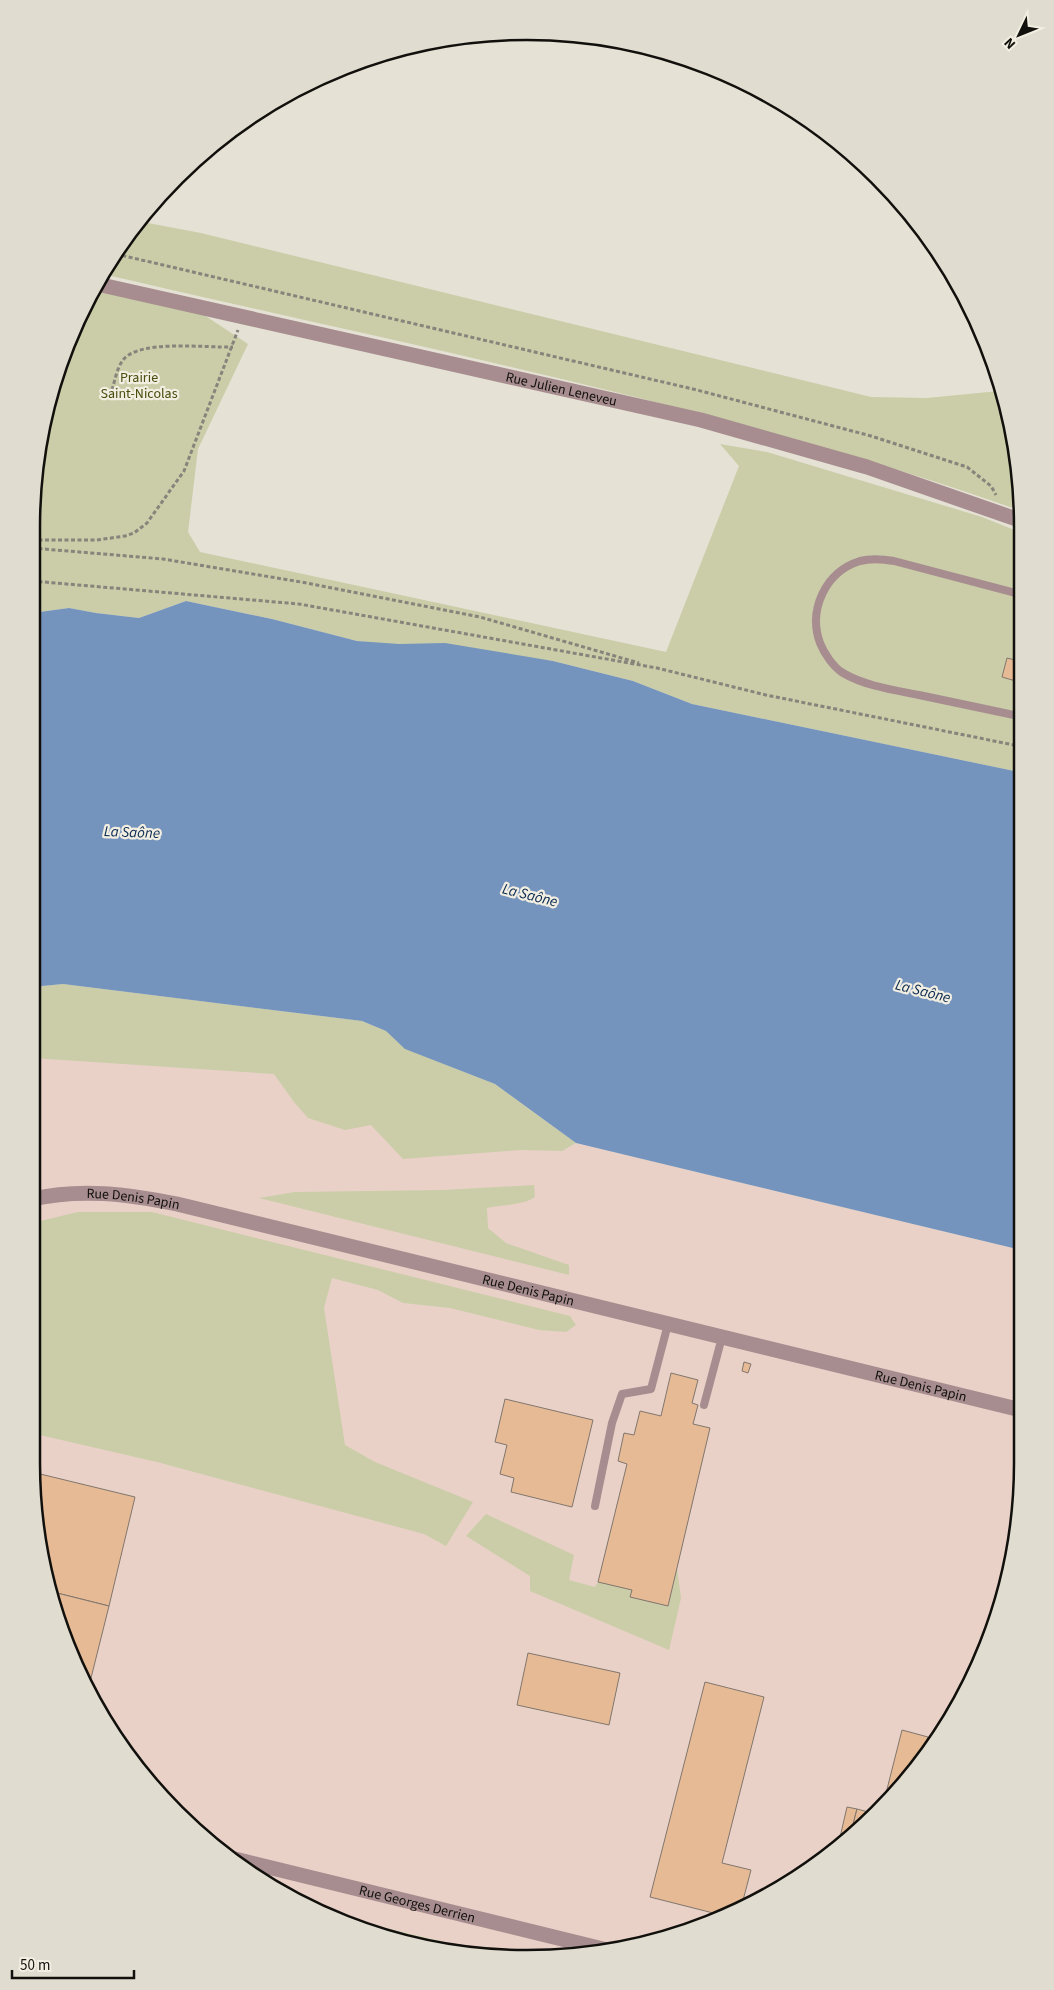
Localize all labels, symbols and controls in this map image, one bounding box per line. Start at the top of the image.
north arrow [994,10,1044,60]
text: N [1000,33,1021,53]
street label: Rue Julien Leneveu [504,367,619,412]
park label: Prairie Saint-Nicolas [100,368,178,404]
water label: La Saône [104,821,160,844]
water label: La Saône [500,879,560,912]
water label: La Saône [893,975,953,1008]
street label: Rue Denis Papin [86,1184,181,1215]
street label: Rue Denis Papin [480,1270,576,1312]
street label: Rue Denis Papin [873,1366,969,1407]
street label: Rue Georges Derrien [357,1881,477,1928]
scale bar [12,1948,135,1980]
text: 50 m [20,1955,50,1976]

